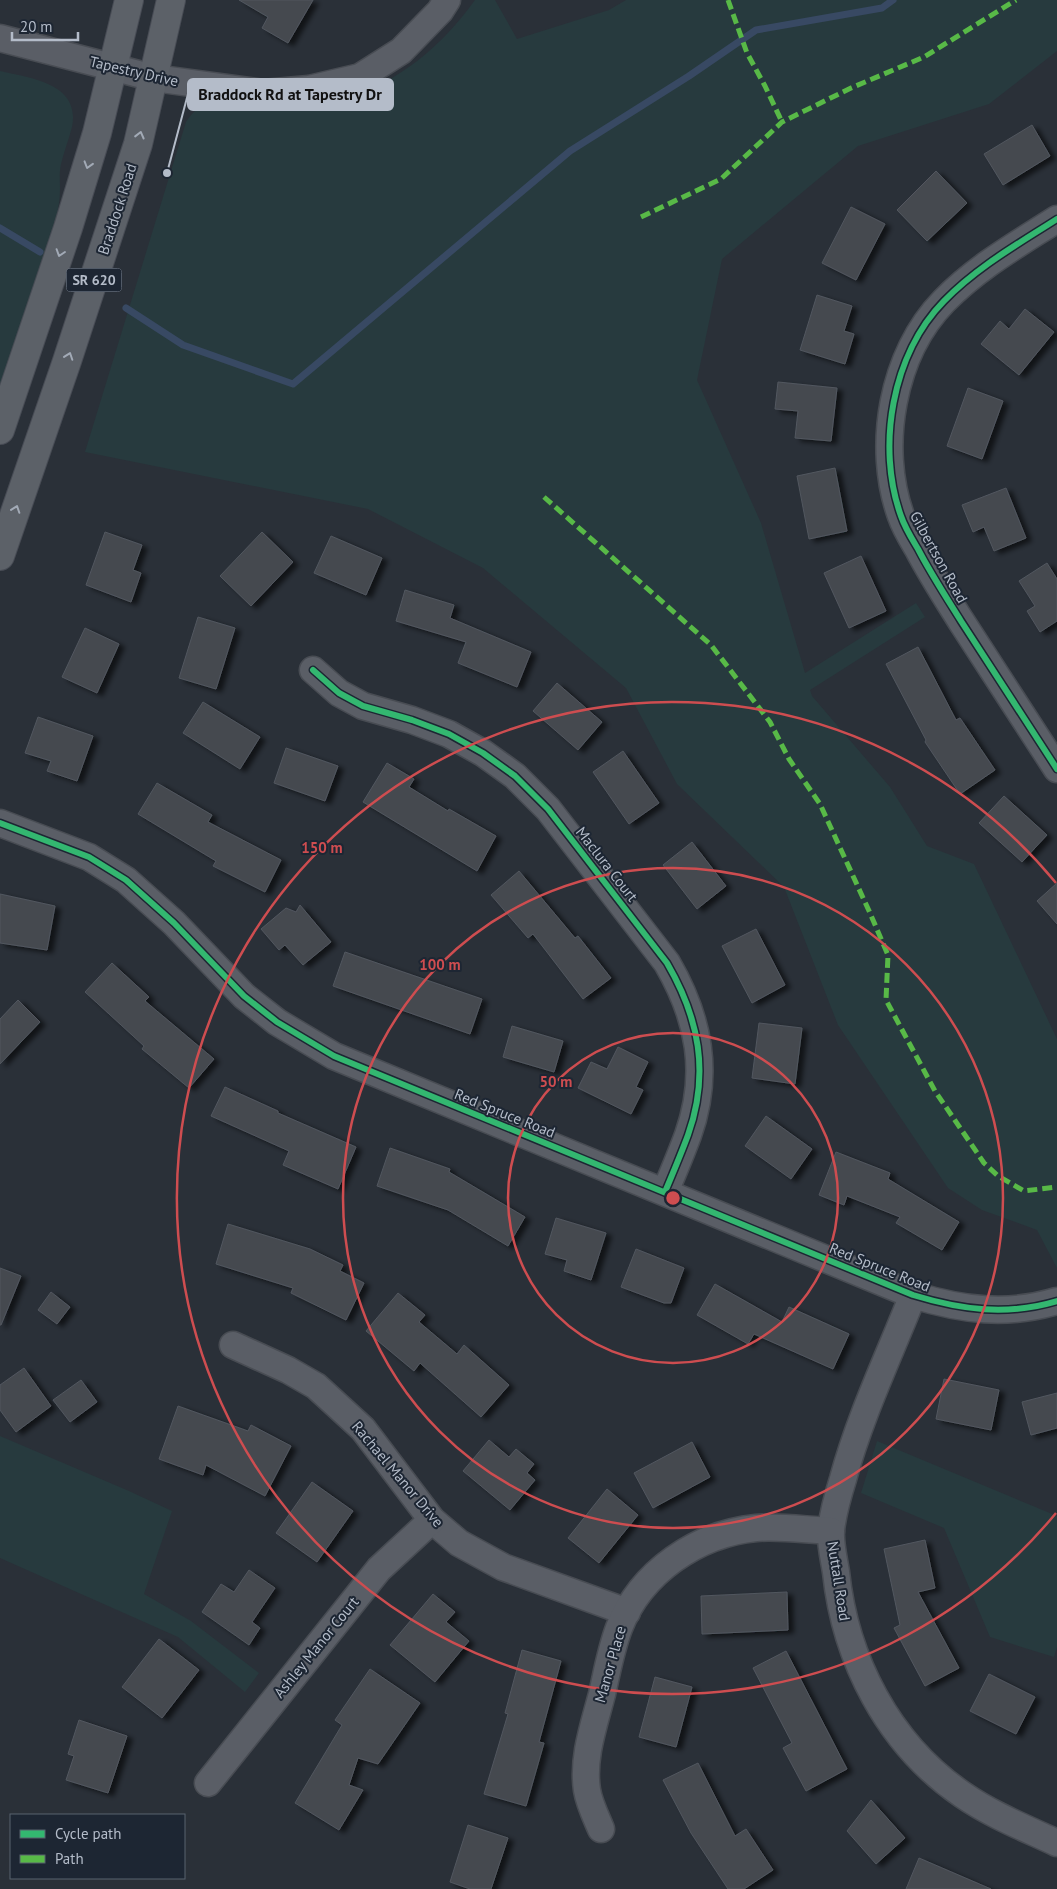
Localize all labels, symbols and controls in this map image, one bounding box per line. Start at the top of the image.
scale bar [12,10,79,42]
text: 20 m [20,17,53,36]
street label: Tapestry Drive [88,52,180,90]
callout: Braddock Rd at Tapestry Dr [188,79,393,110]
text: Braddock Rd at Tapestry Dr [198,84,382,104]
one-way arrow [134,130,145,139]
one-way arrow [83,161,93,169]
street label: Braddock Road [93,161,141,257]
one-way arrow [56,248,66,257]
road number: SR 620 [66,268,122,292]
one-way arrow [63,352,73,360]
one-way arrow [10,506,20,514]
street label: Gilbertson Road [906,508,972,606]
street label: Maclura Court [572,823,642,905]
text: 150 m [301,838,343,857]
text: 100 m [419,955,461,974]
text: 50 m [540,1072,572,1091]
street label: Red Spruce Road [452,1084,558,1142]
centre of rings [664,1189,682,1207]
street label: Red Spruce Road [827,1238,933,1296]
street label: Rachael Manor Drive [348,1417,448,1531]
street label: Nuttall Road [823,1540,855,1622]
street label: Ashley Manor Court [269,1592,363,1702]
street label: Manor Place [590,1623,630,1705]
legend [10,1814,185,1879]
text: Cycle path [55,1824,121,1843]
text: Path [55,1849,84,1868]

